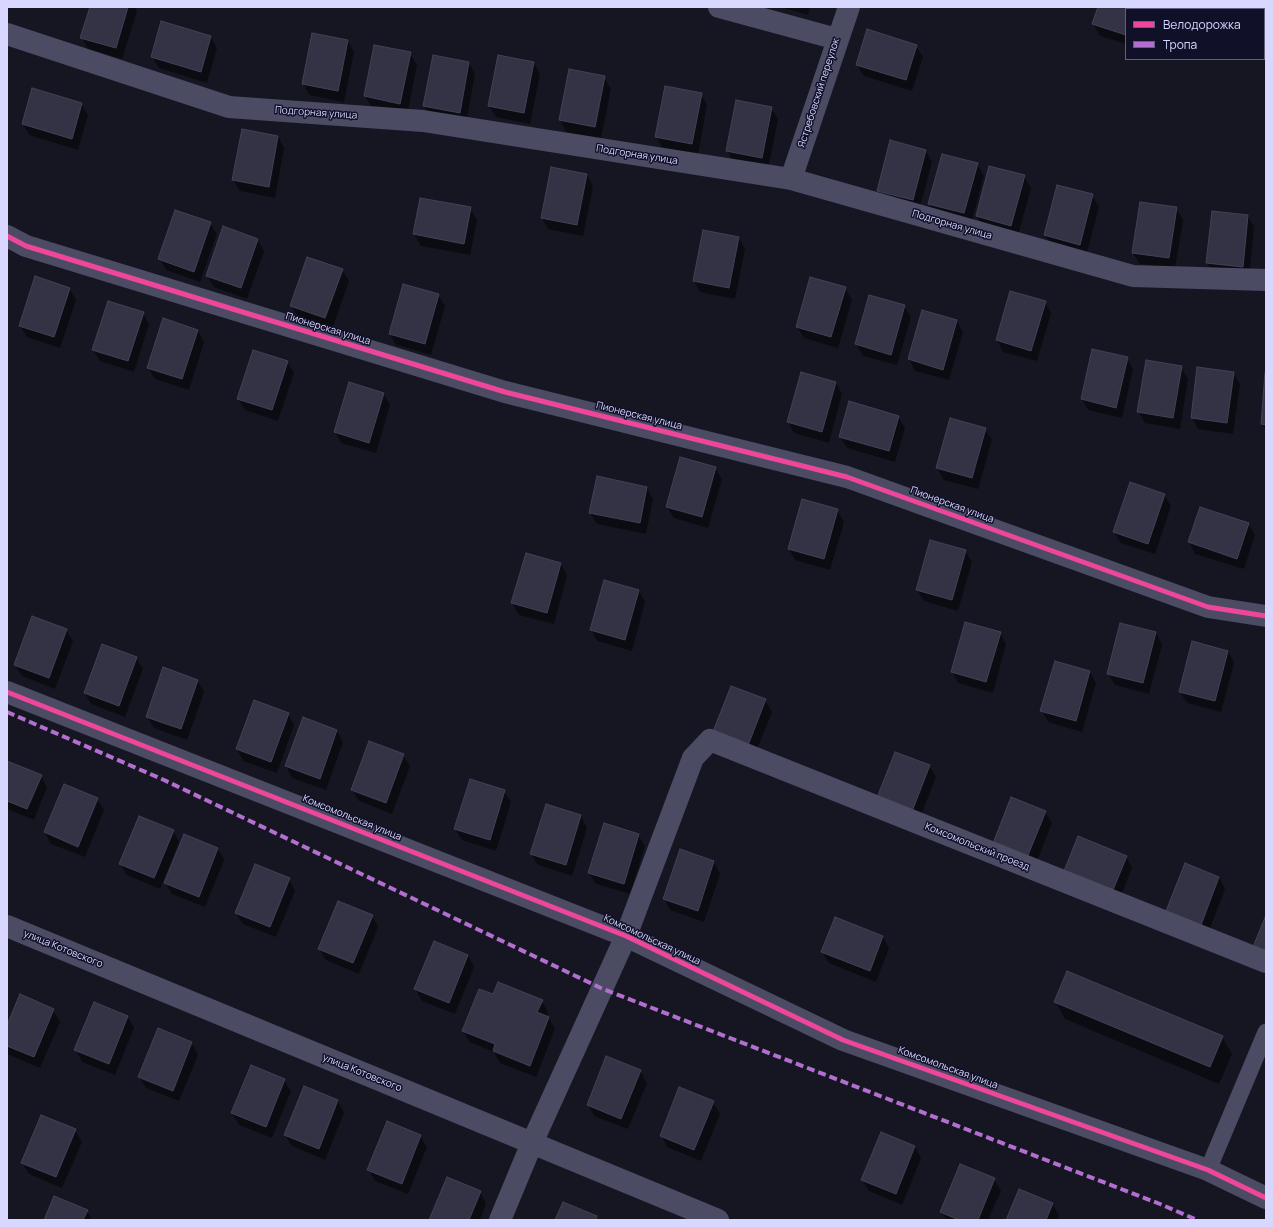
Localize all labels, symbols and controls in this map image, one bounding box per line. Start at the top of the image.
legend [1125,8,1265,60]
text: Велодорожка [1163,16,1241,33]
text: Тропа [1163,36,1197,53]
street label: Ястребовский переулок [796,37,842,149]
street label: Подгорная улица [274,104,358,122]
street label: Подгорная улица [595,143,679,167]
street label: Подгорная улица [911,208,993,242]
street label: Пионерская улица [284,310,372,348]
street label: Пионерская улица [595,400,683,432]
street label: Пионерская улица [909,484,995,526]
street label: Комсомольская улица [301,793,403,843]
street label: Комсомольский проезд [923,821,1031,873]
street label: Комсомольская улица [602,912,702,968]
street label: улица Котовского [22,928,104,970]
street label: Комсомольская улица [896,1044,1000,1092]
street label: улица Котовского [321,1052,403,1094]

